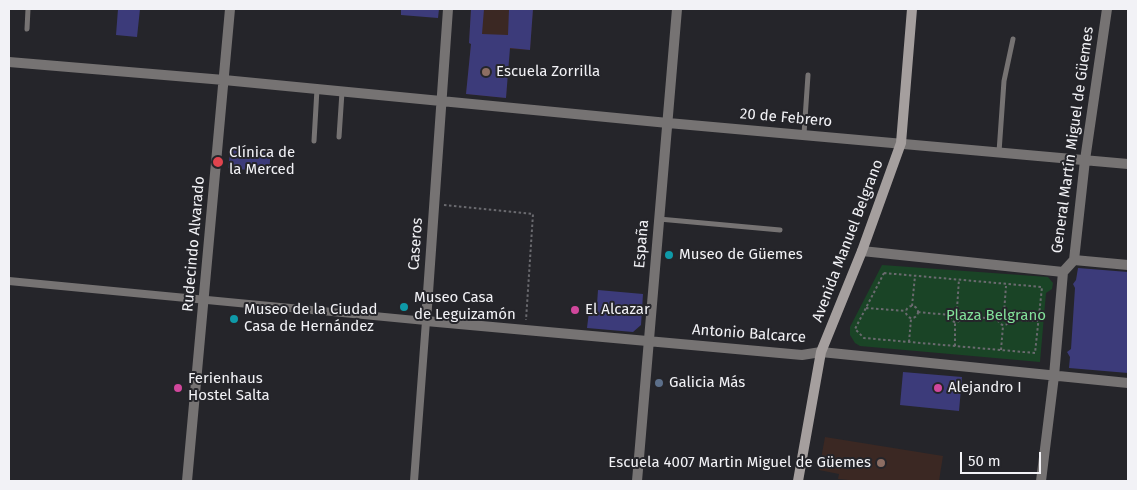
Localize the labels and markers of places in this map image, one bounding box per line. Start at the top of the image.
place label: Escuela Zorrilla [496,63,600,81]
marker: Escuela Zorrilla [480,66,492,78]
place label: Clínica de la Merced [229,144,295,179]
marker: Clínica de la Merced [211,155,225,169]
place label: Museo de Güemes [679,246,803,264]
marker: Museo de Güemes [663,249,675,261]
place label: Museo Casa de Leguizamón [414,289,516,324]
place label: Museo de la Ciudad Casa de Hernández [244,301,377,336]
marker: Museo Casa de Leguizamón [398,301,410,313]
place label: El Alcazar [585,301,650,319]
marker: El Alcazar [569,304,581,316]
marker: Museo de la Ciudad Casa de Hernández [228,313,240,325]
place label: Ferienhaus Hostel Salta [188,370,270,405]
place label: Galicia Más [669,374,745,392]
marker: Galicia Más [653,377,665,389]
place label: Alejandro I [948,379,1022,397]
marker: Ferienhaus Hostel Salta [172,382,184,394]
marker: Alejandro I [932,382,944,394]
place label: Escuela 4007 Martin Miguel de Güemes [608,454,871,472]
marker: Escuela 4007 Martin Miguel de Güemes [875,457,887,469]

